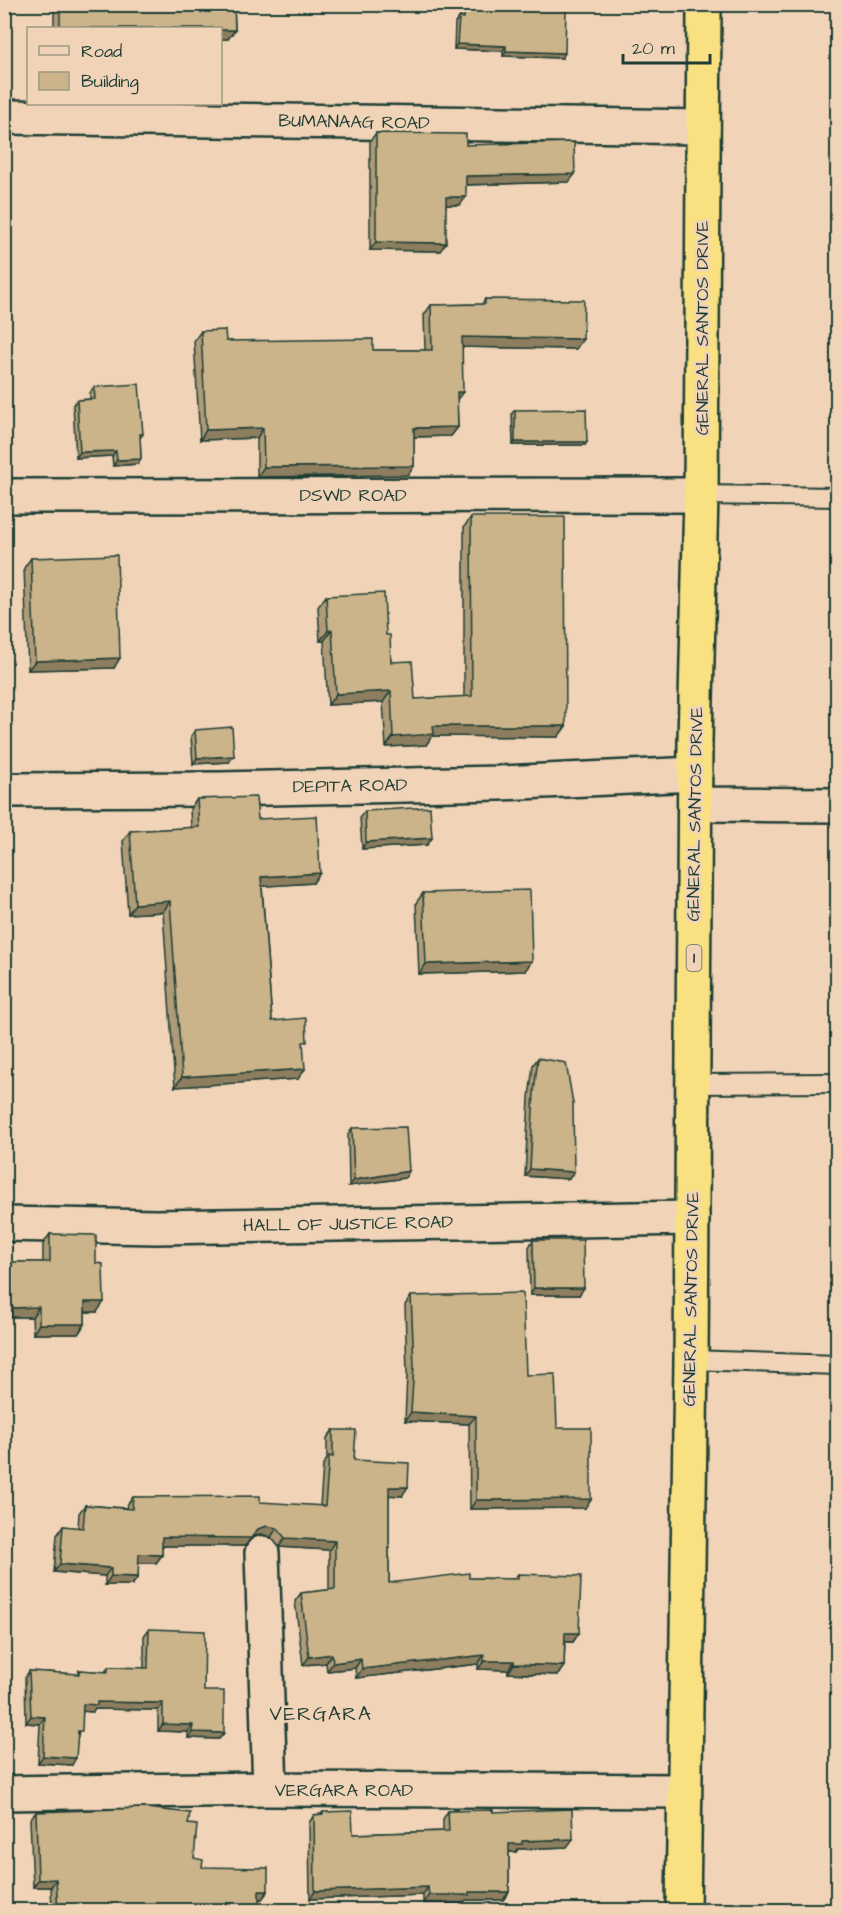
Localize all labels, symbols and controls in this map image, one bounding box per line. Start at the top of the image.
legend [27,27,222,105]
scale bar [623,27,710,65]
text: 20 m [632,36,675,61]
text: Road [81,39,122,64]
text: Building [81,69,139,95]
street label: BUMANAAG ROAD [278,108,430,136]
street label: GENERAL SANTOS DRIVE [690,220,715,435]
street label: DSWD ROAD [299,483,407,508]
street label: GENERAL SANTOS DRIVE [681,706,709,922]
street label: DEPITA ROAD [293,772,408,799]
road number: 1 [686,945,702,971]
street label: GENERAL SANTOS DRIVE [677,1191,705,1407]
street label: HALL OF JUSTICE ROAD [243,1210,454,1238]
district label: VERGARA [270,1700,372,1728]
street label: VERGARA ROAD [275,1778,414,1803]

